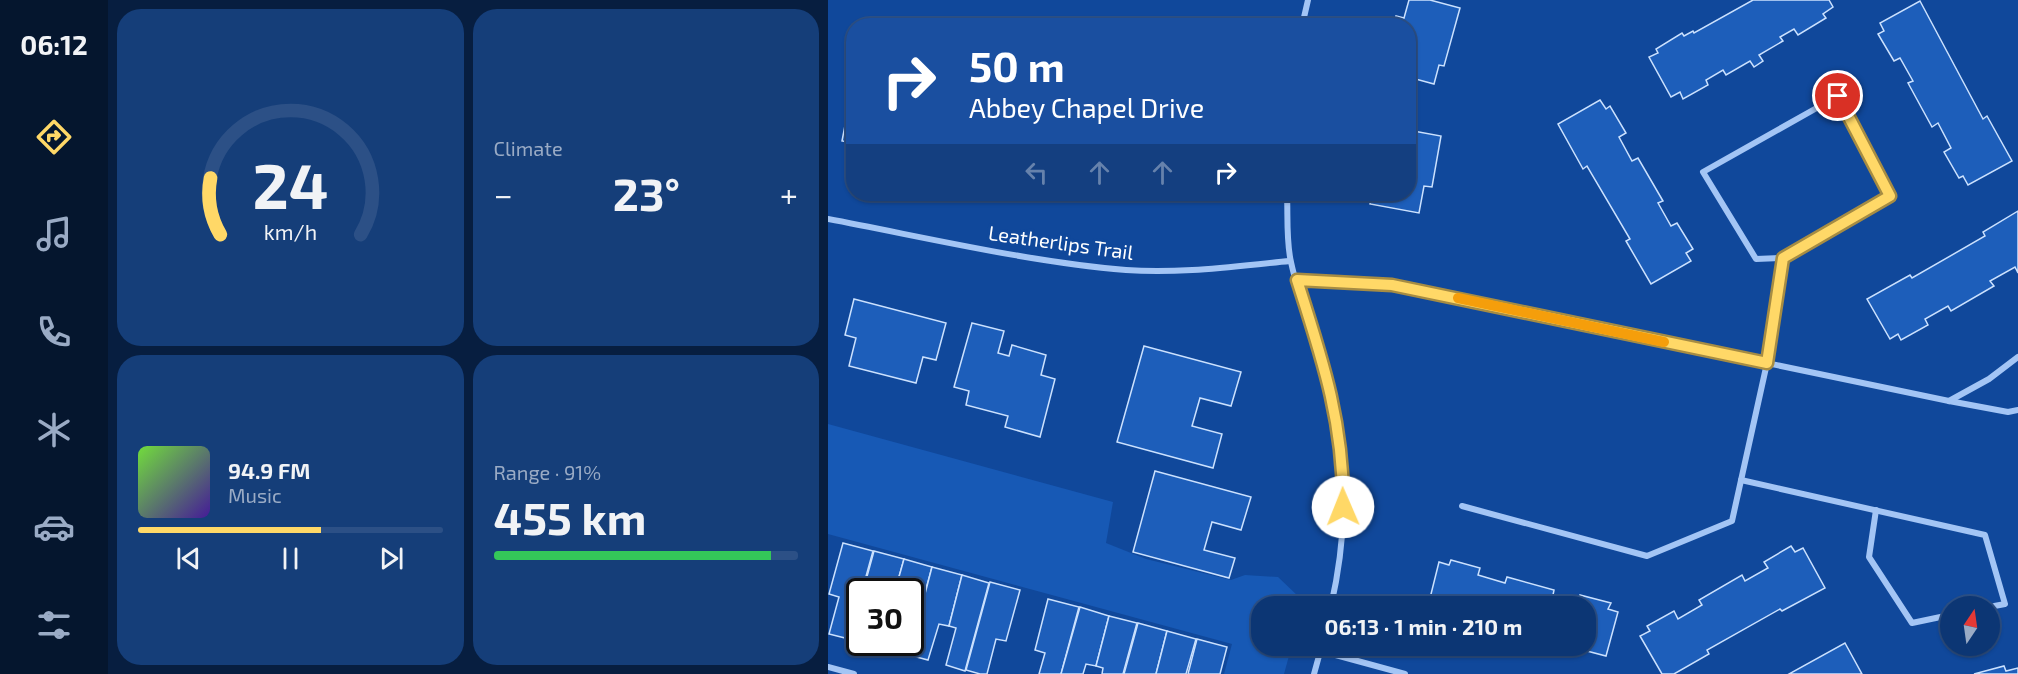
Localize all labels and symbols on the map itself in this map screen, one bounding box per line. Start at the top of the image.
pin [1812,70,1863,121]
street label: Leatherlips Trail [987,220,1135,264]
position arrow [1311,475,1375,539]
speed limit sign: 30 [846,578,924,656]
north arrow [1940,596,2000,656]

